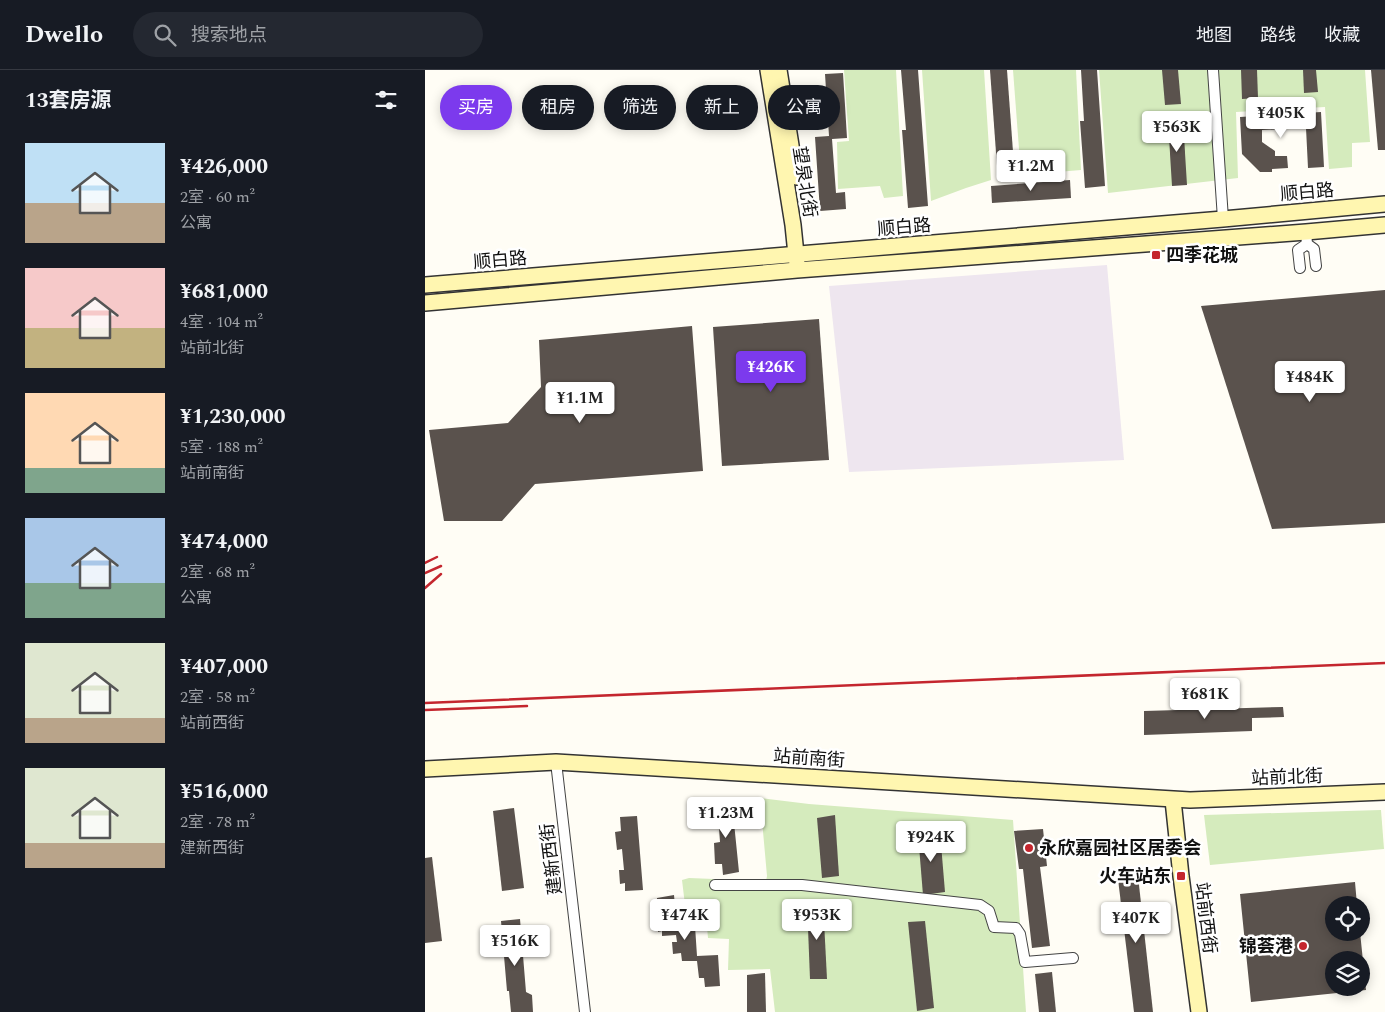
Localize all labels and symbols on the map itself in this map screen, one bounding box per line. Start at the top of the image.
pin: ¥405K [1246,97,1316,139]
pin: ¥563K [1142,111,1212,153]
street label: 望泉北街 [786,144,823,220]
pin: ¥1.2M [996,150,1066,192]
street label: 顺白路 [1279,177,1335,208]
street label: 顺白路 [876,212,932,243]
place label: 四季花城 [1166,242,1238,269]
street label: 顺白路 [472,245,528,276]
marker: 四季花城 [1150,249,1162,261]
pin: ¥426K [736,350,806,393]
pin: ¥484K [1275,360,1345,403]
pin: ¥1.1M [545,382,615,424]
pin: ¥681K [1170,678,1240,720]
street label: 站前南街 [772,743,846,774]
street label: 站前北街 [1251,763,1323,792]
pin: ¥1.23M [685,796,767,839]
pin: ¥924K [896,820,966,863]
street label: 建新西街 [534,822,569,896]
place label: 永欣嘉园社区居委会 [1039,835,1201,862]
marker: 永欣嘉园社区居委会 [1023,842,1035,854]
place label: 火车站东 [1099,863,1171,890]
marker: 火车站东 [1175,870,1187,882]
street label: 站前西街 [1188,881,1223,955]
pin: ¥474K [650,898,720,941]
pin: ¥953K [782,898,852,941]
pin: ¥407K [1101,902,1171,944]
pin: ¥516K [480,924,550,967]
place label: 锦荟港 [1239,933,1293,960]
marker: 锦荟港 [1297,940,1309,952]

